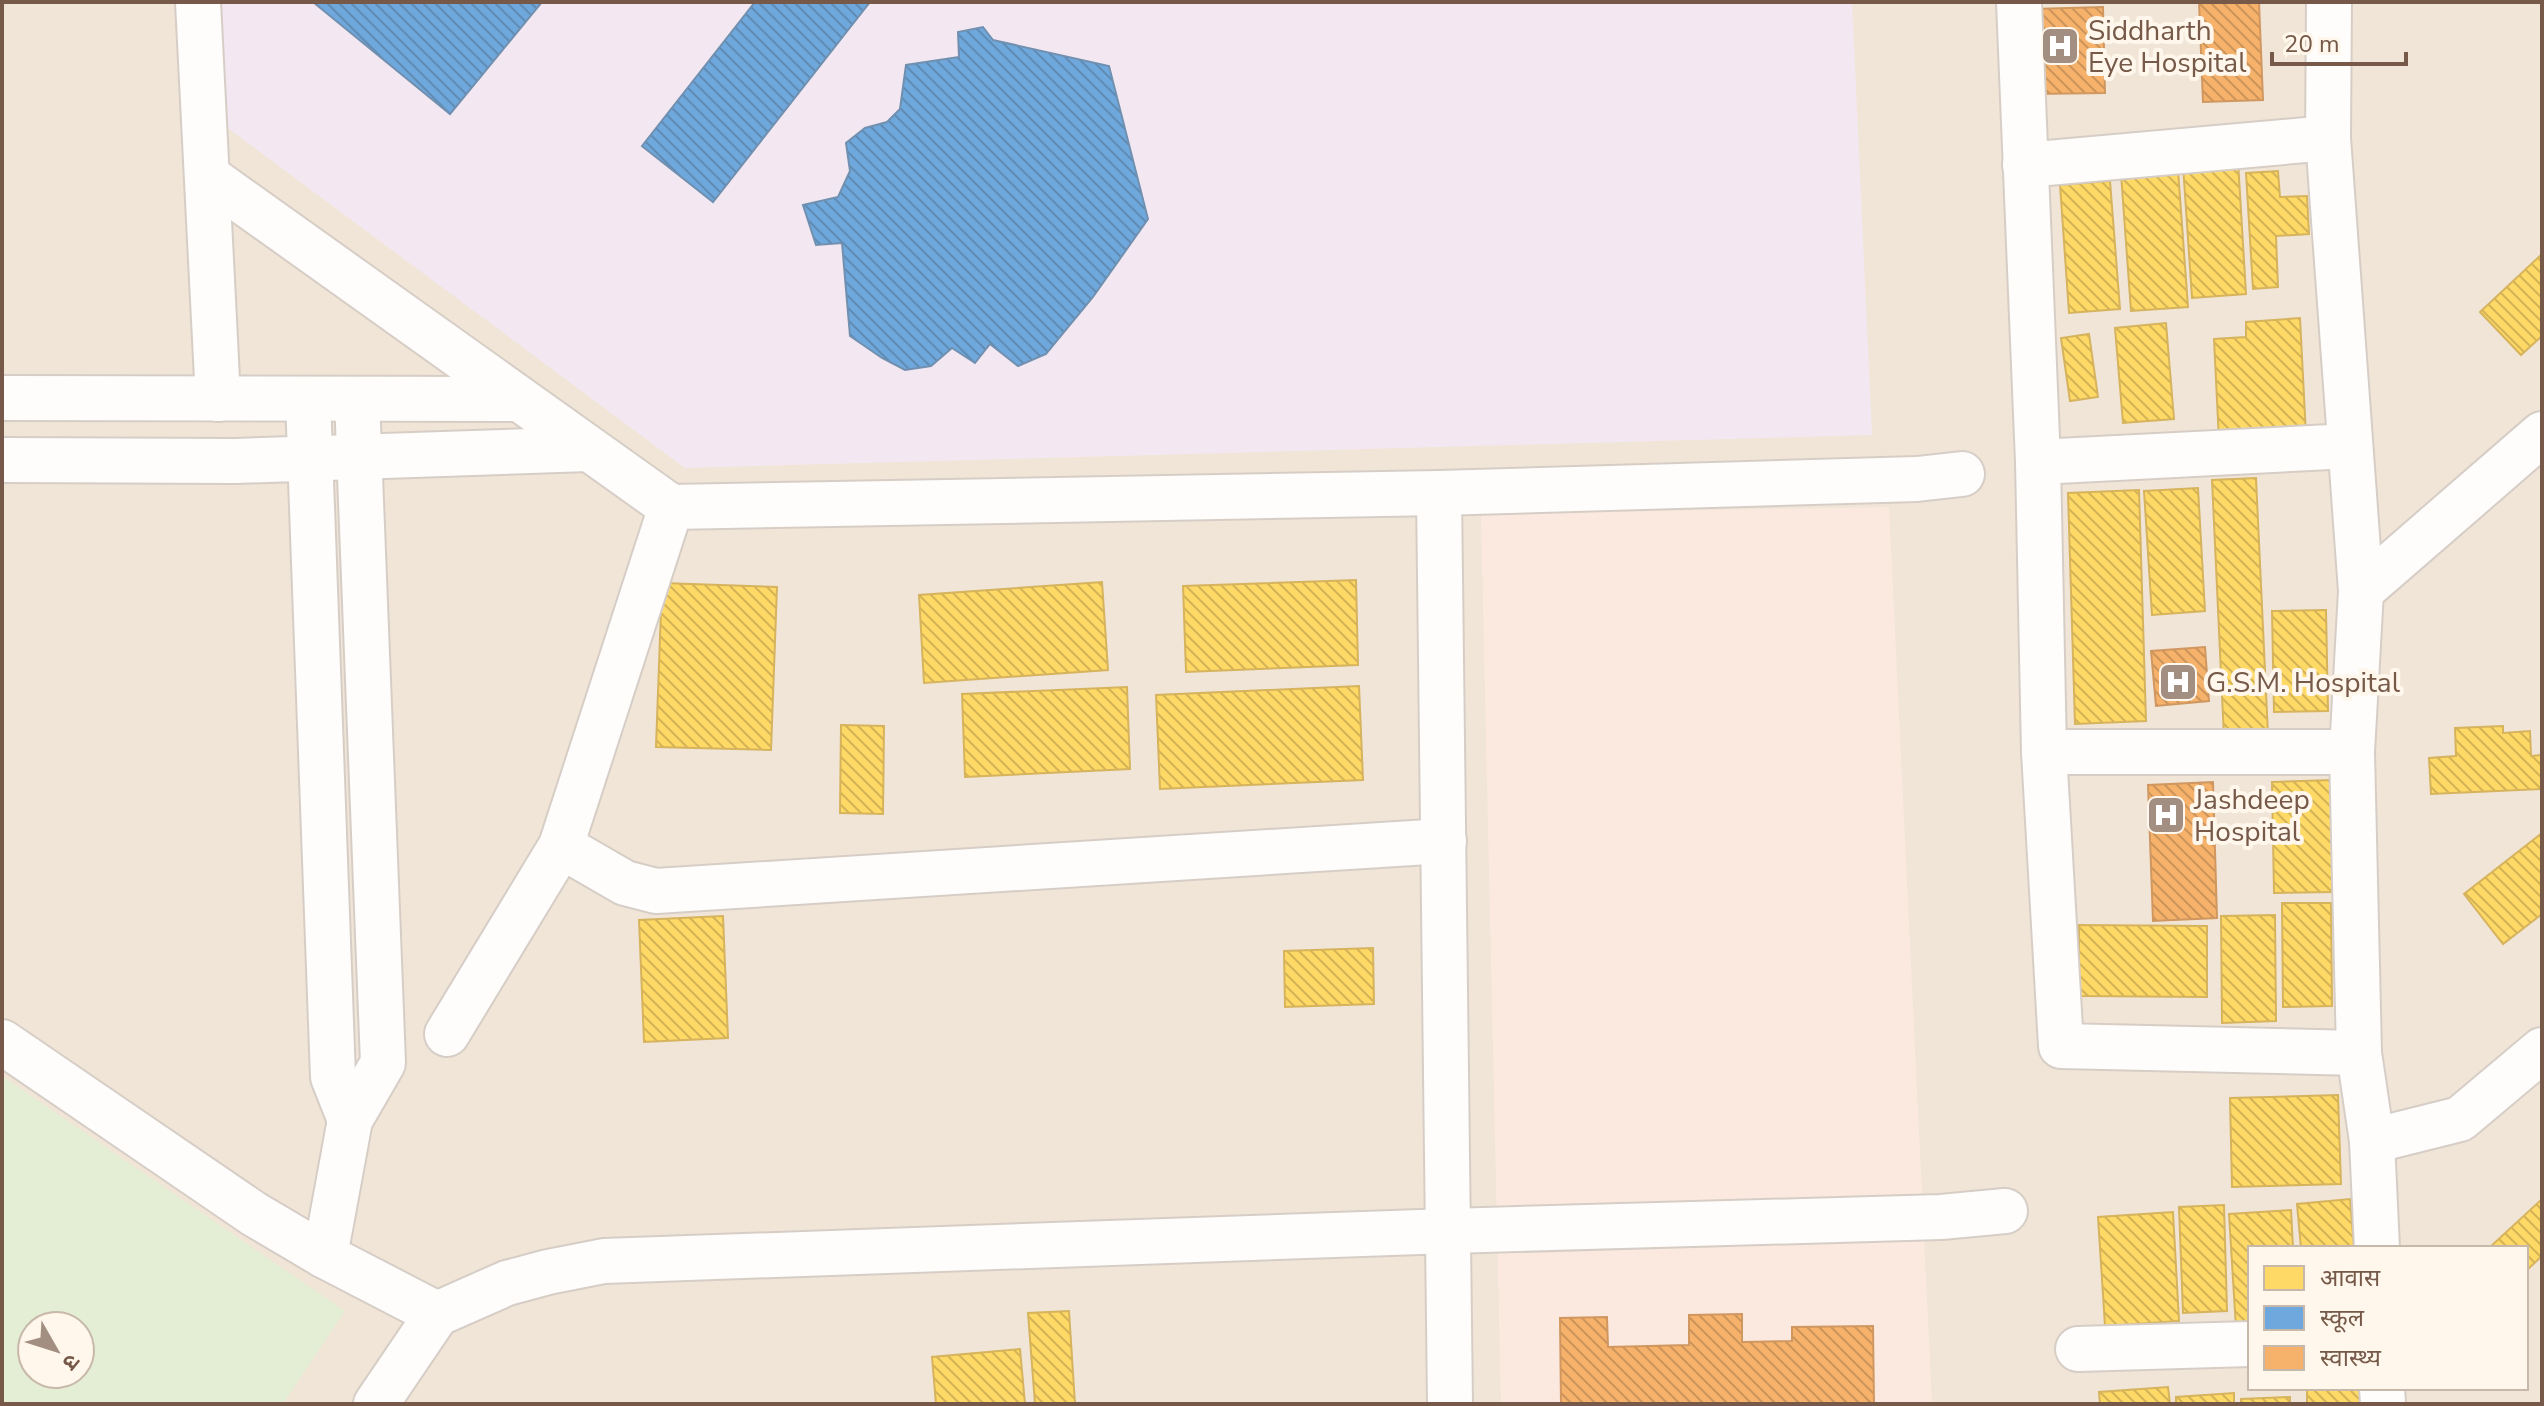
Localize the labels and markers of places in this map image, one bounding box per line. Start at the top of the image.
place label: Siddharth Eye Hospital [2088,12,2247,82]
hospital icon: Siddharth Eye Hospital [2039,25,2081,67]
hospital icon: G.S.M. Hospital [2157,661,2199,703]
place label: G.S.M. Hospital [2206,664,2401,702]
place label: Jashdeep Hospital [2193,781,2310,851]
hospital icon: Jashdeep Hospital [2145,794,2187,836]

